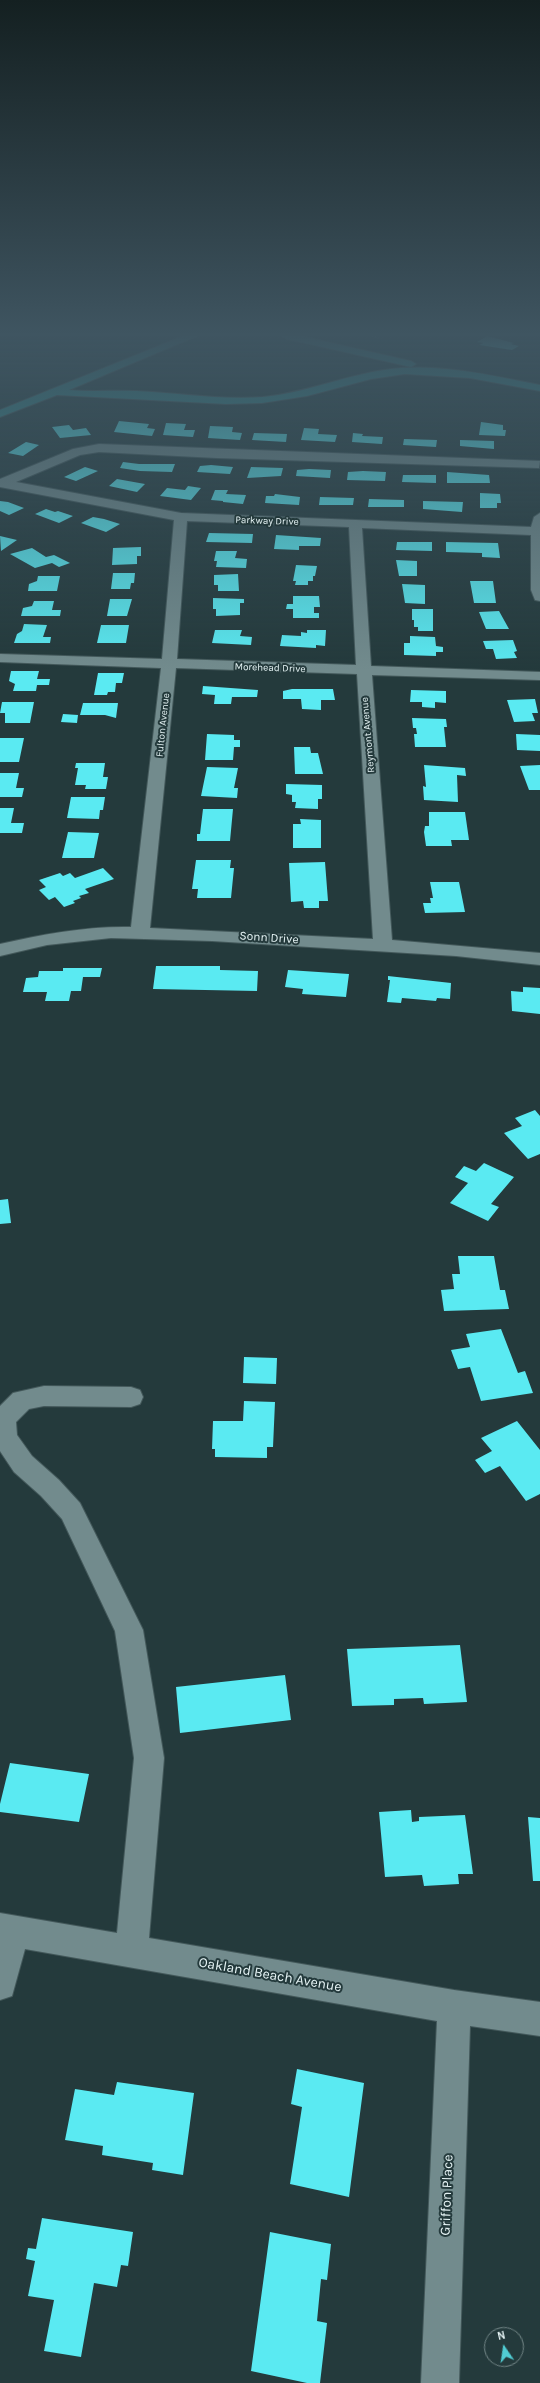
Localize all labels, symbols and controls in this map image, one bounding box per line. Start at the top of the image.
street label: Parkway Drive [235,514,299,528]
street label: Morehead Drive [234,661,306,675]
street label: Fulton Avenue [154,692,172,758]
street label: Reymont Avenue [359,697,377,773]
street label: Sonn Drive [239,929,299,947]
street label: Oakland Beach Avenue [197,1954,343,1996]
street label: Griffon Place [437,2154,457,2236]
north arrow [484,2327,524,2367]
text: N [496,2329,507,2343]

